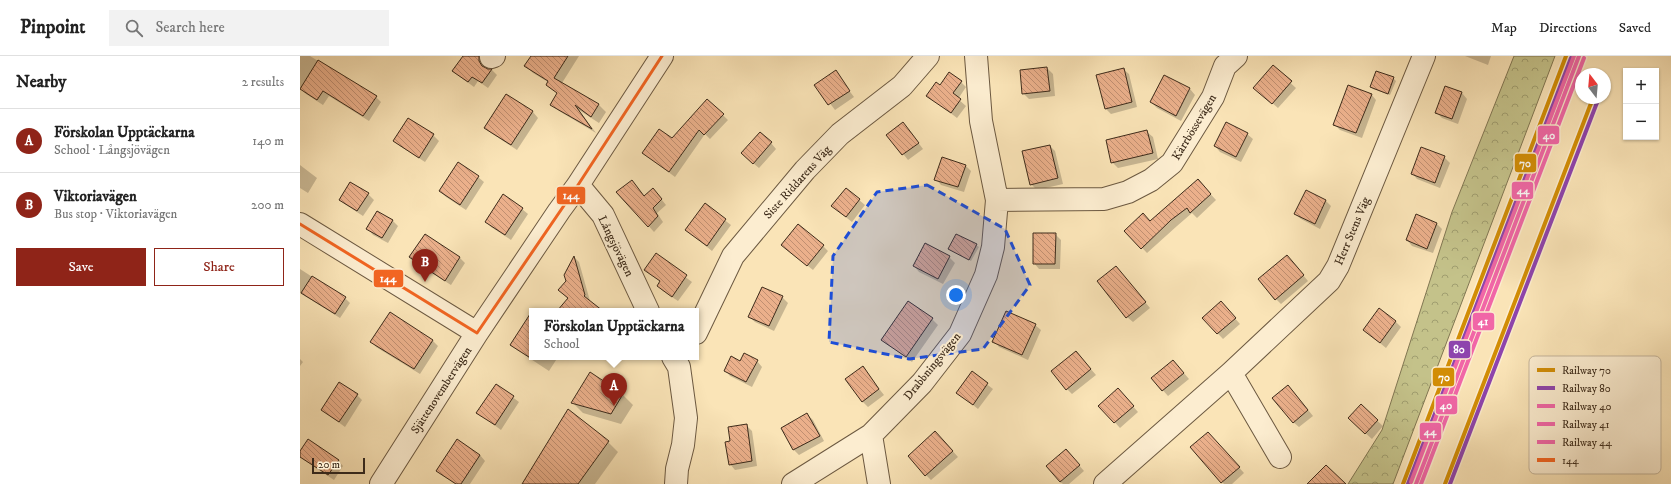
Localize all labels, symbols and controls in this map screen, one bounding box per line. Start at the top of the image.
search box [109,10,389,46]
text: Pinpoint [20,16,85,39]
icon: search [123,17,145,39]
text: Search here [155,18,225,37]
text: Map [1491,19,1517,37]
text: Directions [1539,19,1597,37]
text: Saved [1619,19,1651,37]
north arrow [1575,68,1611,104]
map controls [1623,68,1659,140]
button: + [1623,68,1659,104]
text: Nearby [16,71,66,93]
text: 2 results [242,74,284,90]
street label: Kärrbössevägen [1169,91,1220,163]
button: − [1623,104,1659,140]
text: Förskolan Upptäckarna [54,123,195,142]
line badge: 40 [1537,125,1560,145]
text: 40 [1542,129,1555,143]
text: A [25,133,33,149]
text: 140 m [252,133,284,149]
text: School · Långsjövägen [54,142,170,158]
street label: Siste Riddarens Väg [760,142,834,222]
line badge: 70 [1514,153,1537,173]
text: 70 [1519,157,1531,171]
line badge: 44 [1511,181,1534,200]
text: 44 [1516,184,1530,198]
line badge: 144 [556,186,586,205]
text: Viktoriavägen [54,187,137,206]
text: 144 [563,189,580,203]
street label: Herr Stens Väg [1331,195,1374,268]
text: B [25,197,33,213]
text: 200 m [251,197,284,213]
text: Bus stop · Viktoriavägen [54,206,177,222]
street label: Långsjövägen [594,213,637,280]
button: Save [16,248,146,286]
button: Share [154,248,284,286]
pin: B [412,249,438,282]
line badge: 144 [373,269,404,288]
text: 144 [380,272,397,286]
your location [946,285,966,305]
popup [529,308,699,360]
line badge: 41 [1472,312,1495,331]
text: 41 [1477,315,1488,329]
text: Förskolan Upptäckarna [544,317,684,336]
street label: Drabbningsvägen [901,329,965,403]
text: School [544,336,579,352]
line badge: 80 [1448,340,1471,359]
street label: Sjättenovembervägen [408,343,476,437]
text: 80 [1453,343,1465,357]
legend [1529,356,1661,474]
text: Railway 70 [1562,364,1611,378]
line badge: 70 [1432,367,1455,387]
text: 70 [1438,371,1450,385]
pin: A [601,373,627,406]
text: Railway 80 [1562,382,1611,396]
line badge: 40 [1435,395,1458,415]
text: 40 [1439,399,1452,413]
text: Railway 40 [1562,400,1612,414]
text: Railway 41 [1562,418,1610,432]
line badge: 44 [1419,422,1442,441]
text: 44 [1423,425,1437,439]
text: Railway 44 [1562,436,1613,450]
text: 144 [1562,454,1579,468]
scale bar [312,456,365,475]
text: 20 m [318,458,340,472]

